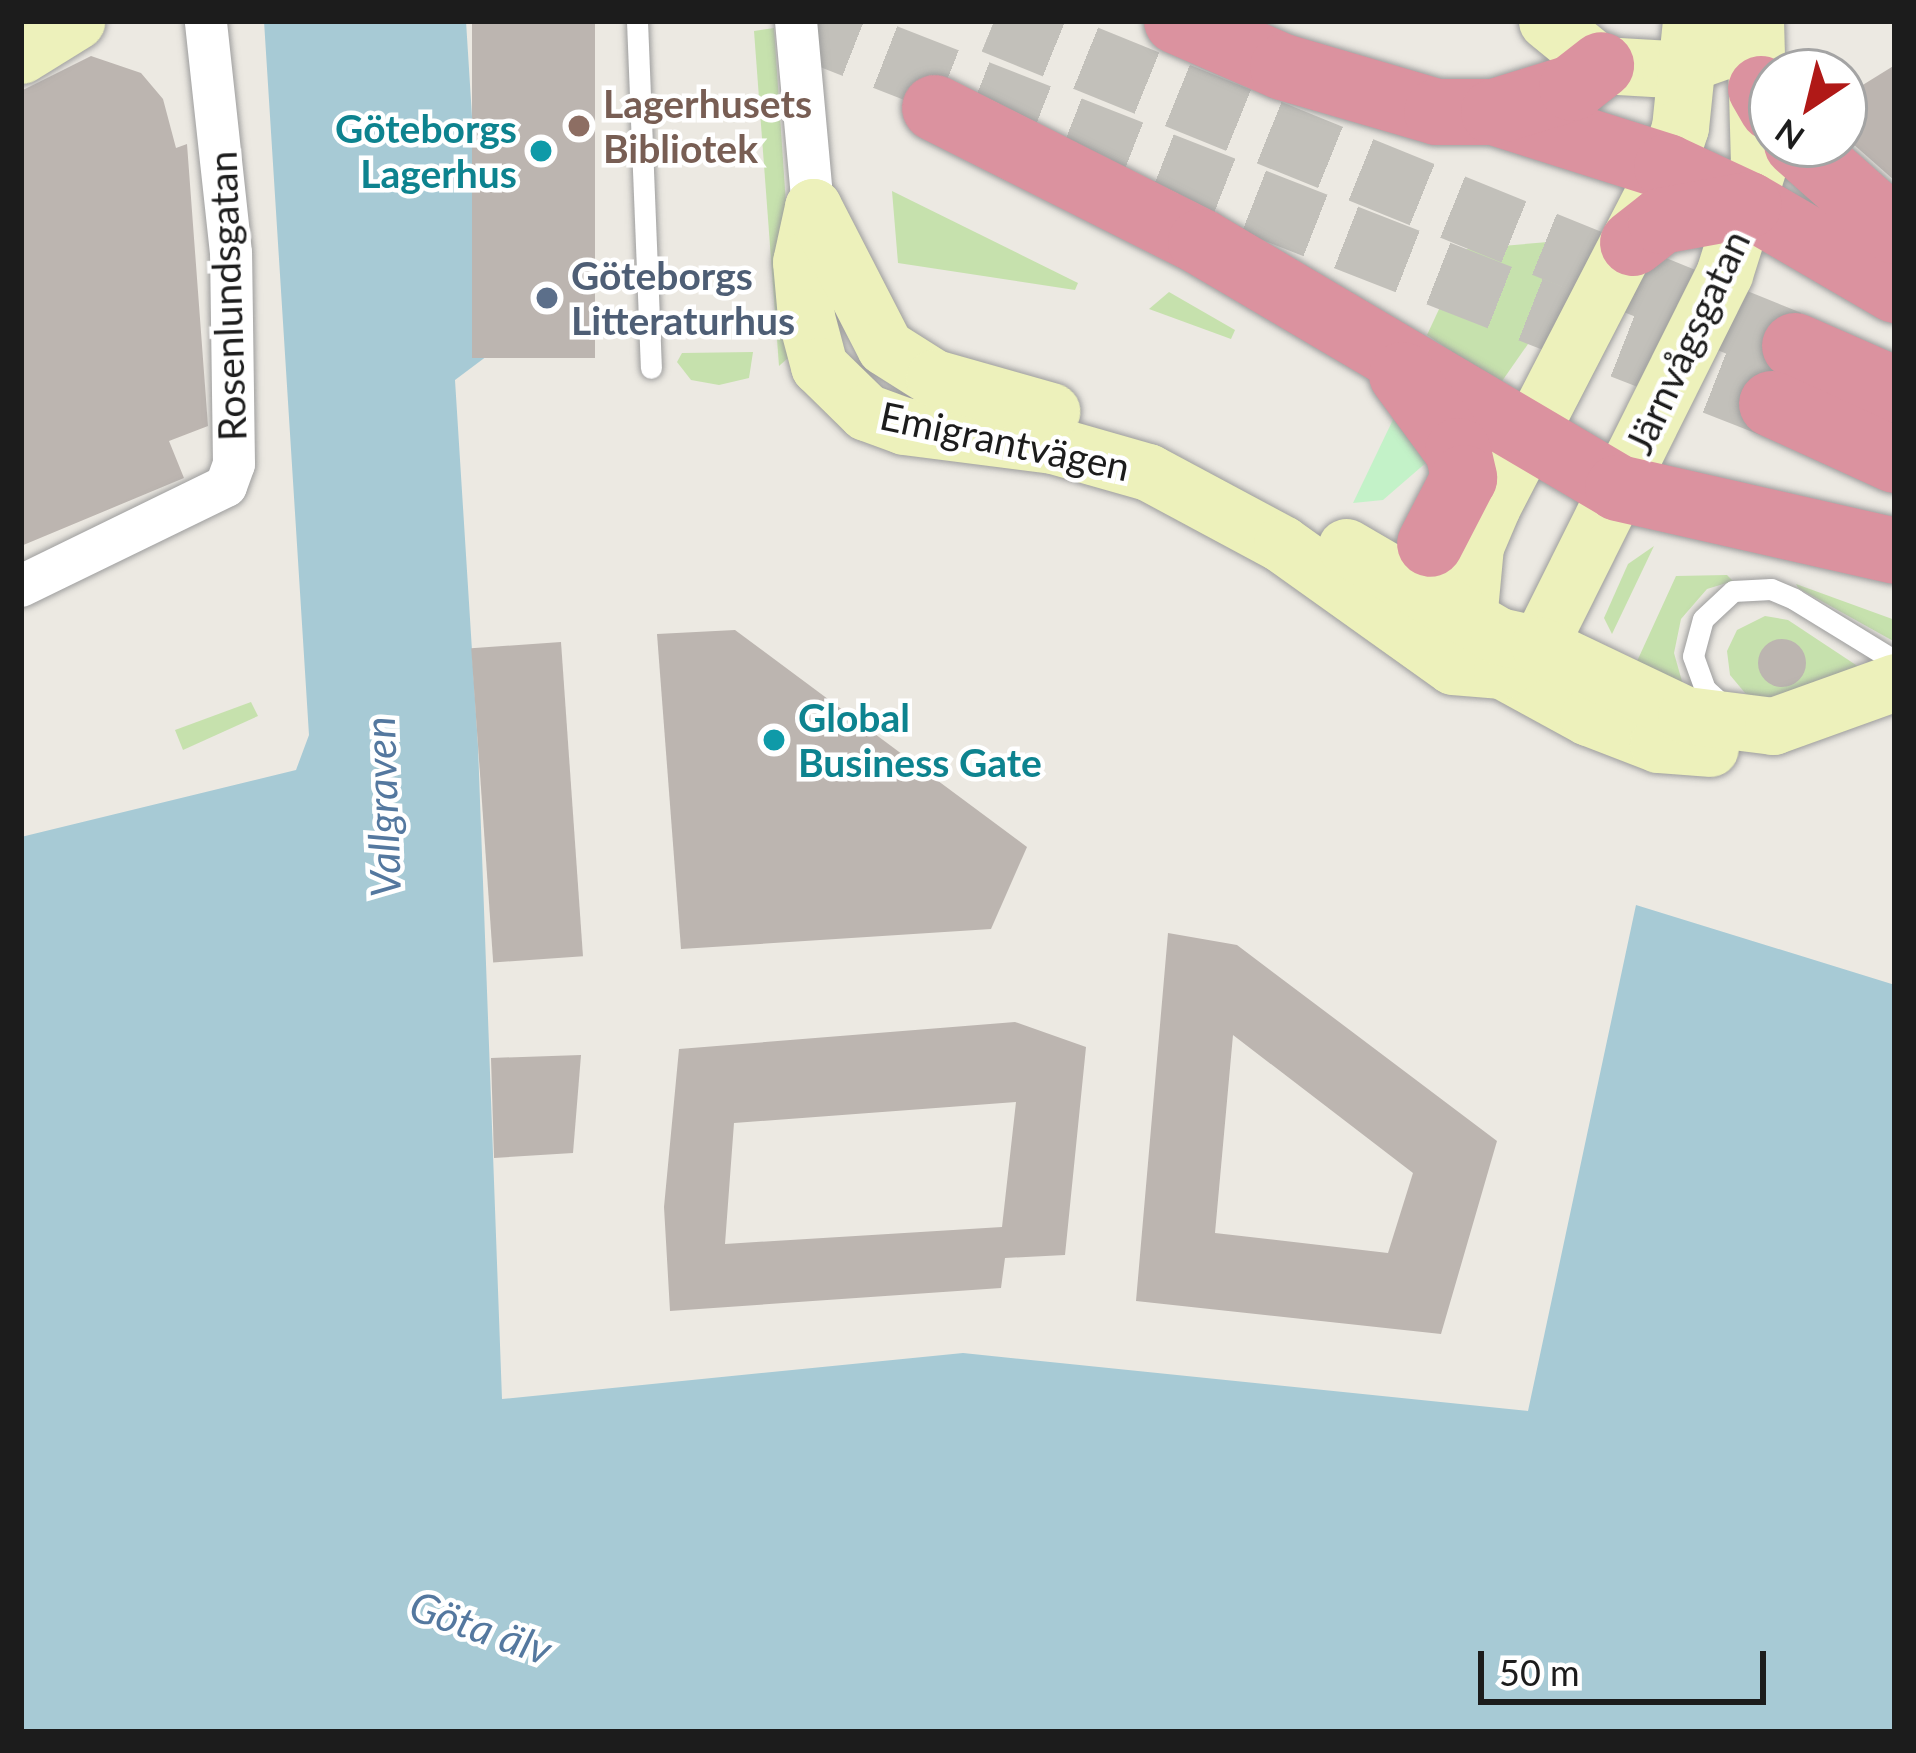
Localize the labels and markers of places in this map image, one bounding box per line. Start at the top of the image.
place label: Lagerhusets Bibliotek [603,81,812,172]
place label: Göteborgs Lagerhus [335,106,517,197]
marker: Lagerhusets Bibliotek [566,113,592,139]
marker: Göteborgs Lagerhus [528,138,554,164]
place label: Göteborgs Litteraturhus [571,253,795,344]
marker: Göteborgs Litteraturhus [534,285,560,311]
place label: Global Business Gate [798,695,1042,786]
marker: Global Business Gate [761,727,787,753]

